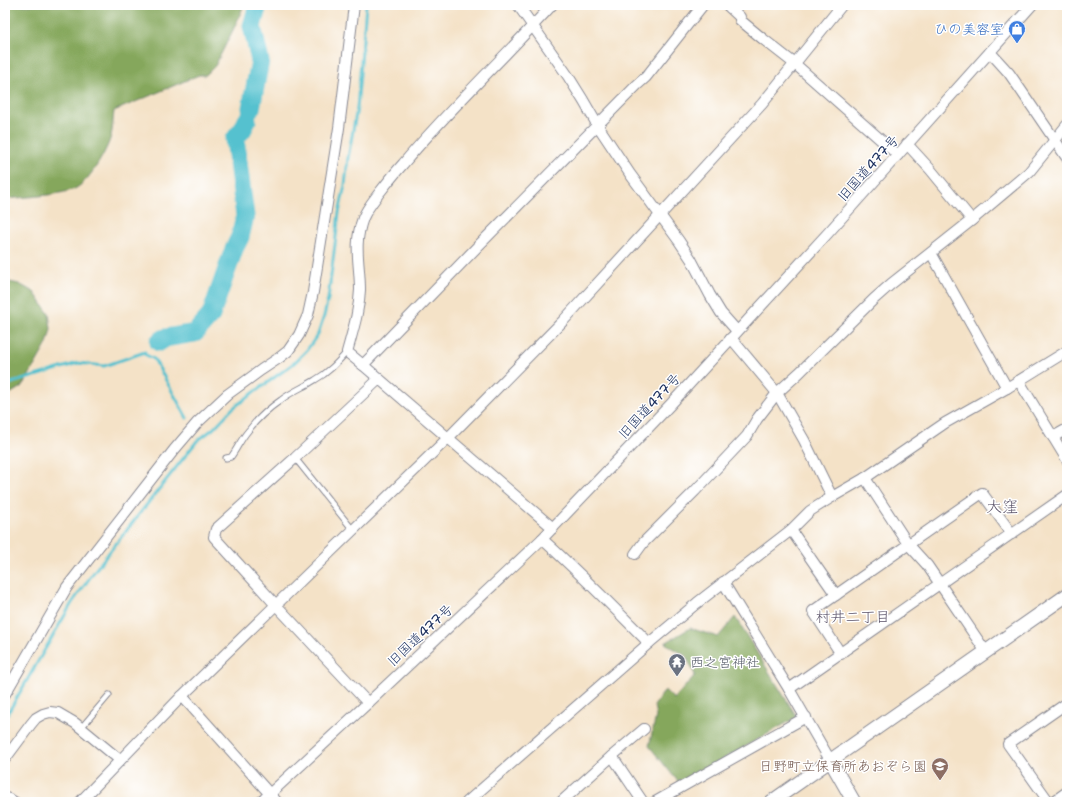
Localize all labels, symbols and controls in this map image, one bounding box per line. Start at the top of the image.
shop icon: ひの美容室 [1007,19,1027,44]
place label: ひの美容室 [934,20,1004,38]
street label: 旧国道477号 [833,131,903,205]
street label: 旧国道477号 [614,369,684,443]
district label: 大窪 [986,496,1018,517]
street label: 旧国道477号 [383,600,457,670]
district label: 村井二丁目 [815,607,891,627]
temple icon: 西之宮神社 [667,652,687,677]
place label: 西之宮神社 [690,653,760,671]
school or university icon: 日野町立保育所あおぞら園 [930,756,950,781]
place label: 日野町立保育所あおぞら園 [759,757,927,775]

